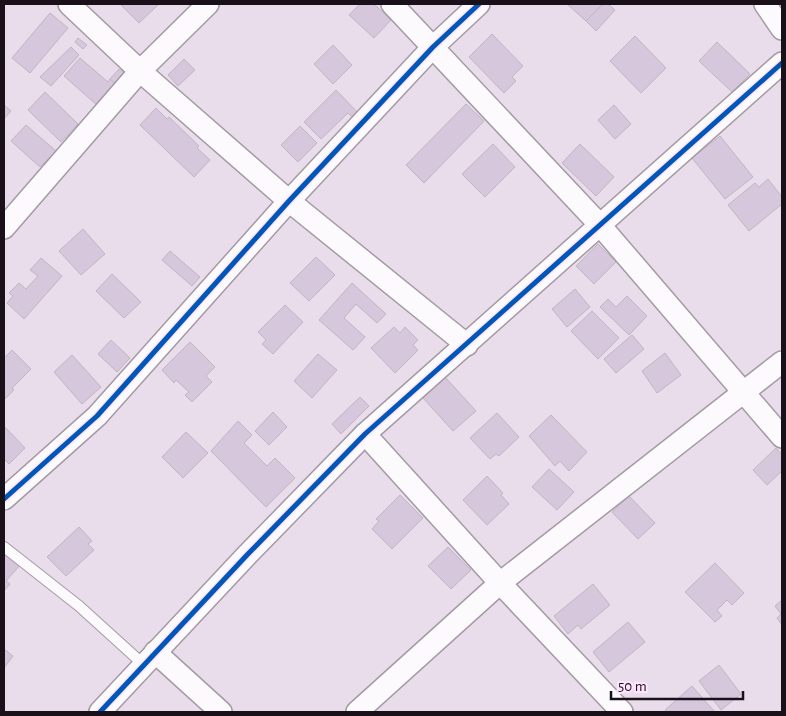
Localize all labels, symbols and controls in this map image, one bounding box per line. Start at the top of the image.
scale bar [611,668,744,700]
text: 50 m [618,679,647,694]

